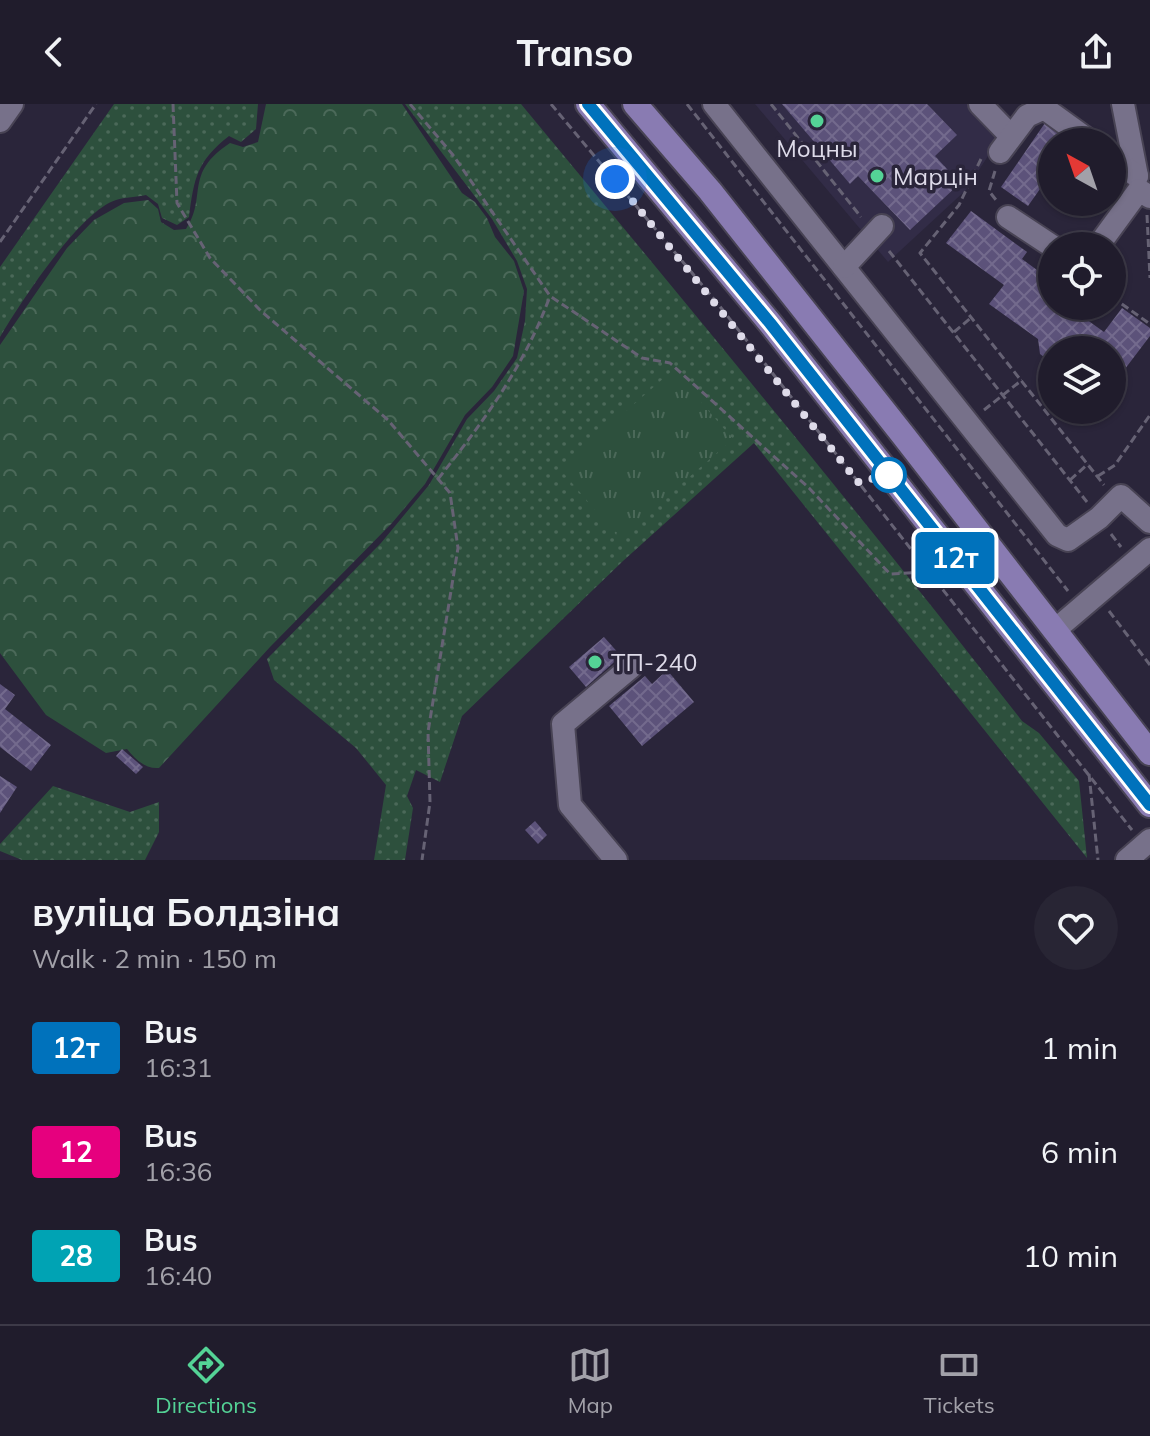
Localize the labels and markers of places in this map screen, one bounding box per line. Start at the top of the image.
marker: Моцны [808,112,826,130]
place label: Моцны [776,133,858,163]
place label: Марцін [893,161,978,191]
marker: Марцін [868,167,886,185]
unlabelled marker [872,458,906,492]
place label: ТП-240 [611,647,697,677]
marker: ТП-240 [586,653,604,671]

